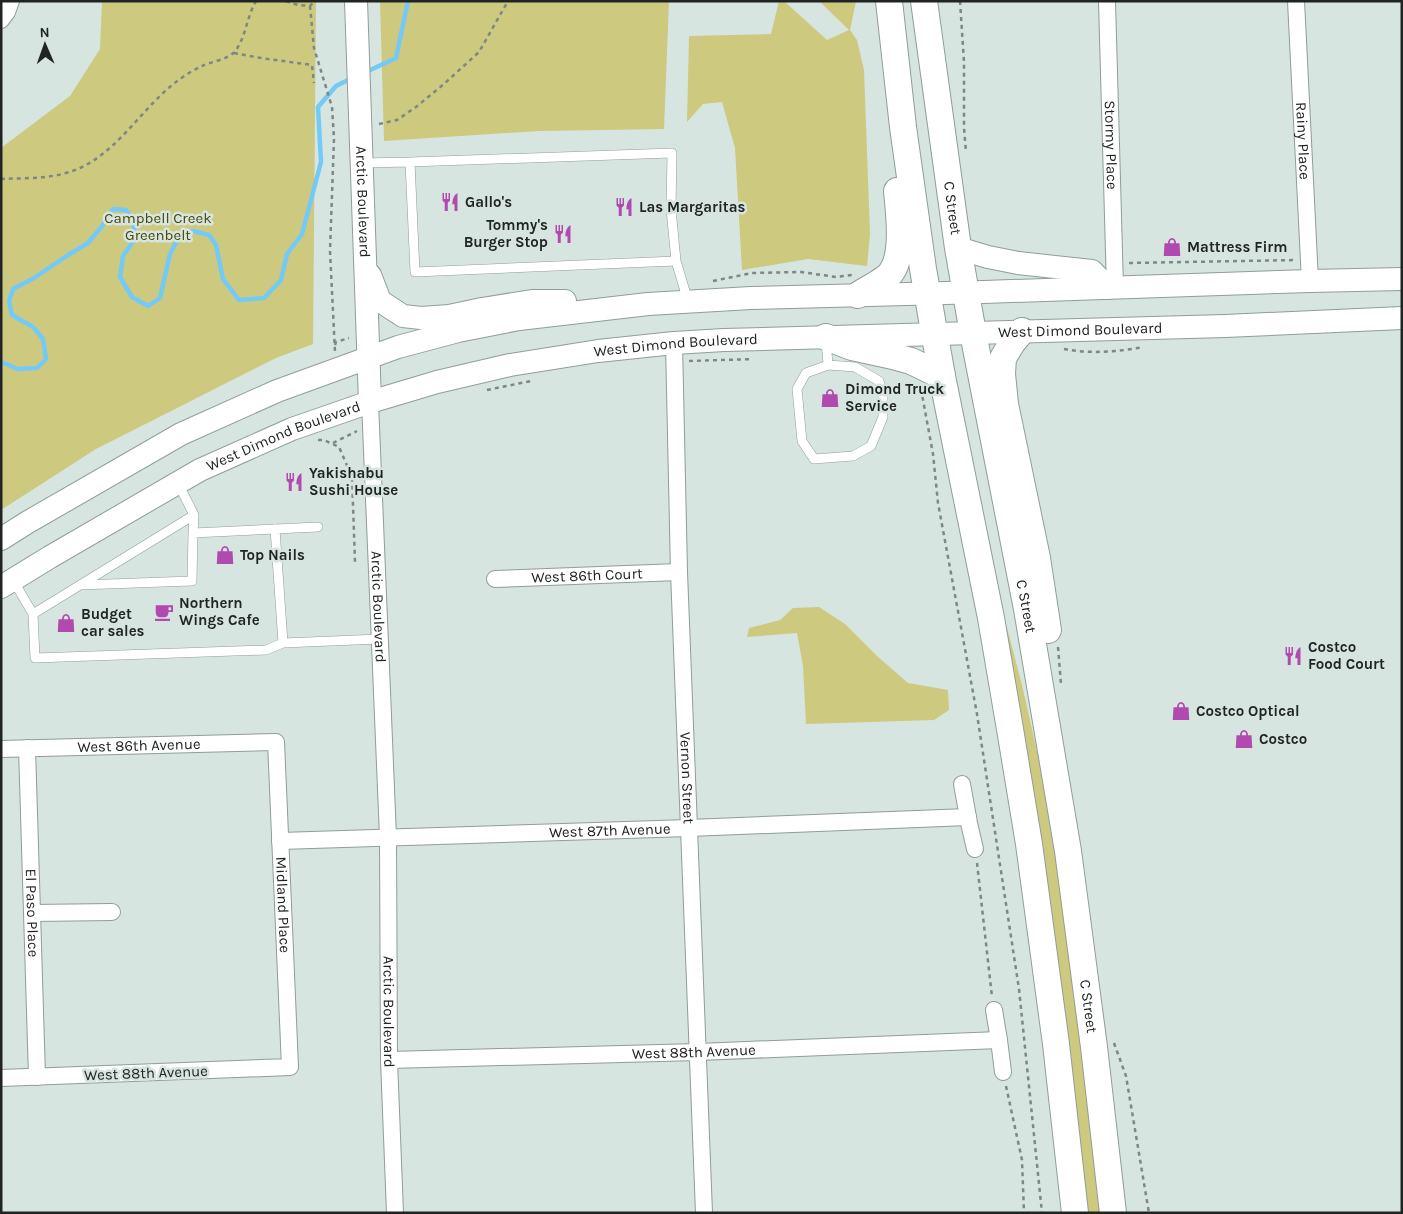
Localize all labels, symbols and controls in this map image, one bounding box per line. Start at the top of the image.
north arrow [20,20,70,70]
text: N [39,24,50,41]
street label: Stormy Place [1101,100,1121,190]
street label: Rainy Place [1292,102,1314,180]
street label: Arctic Boulevard [352,146,374,258]
street label: C Street [940,180,965,236]
restaurant icon: Gallo's [439,191,461,213]
place label: Gallo's [465,193,512,211]
restaurant icon: Las Margaritas [613,196,635,218]
place label: Las Margaritas [639,198,746,216]
park label: Campbell Creek Greenbelt [104,209,212,244]
place label: Tommy's Burger Stop [464,216,548,251]
restaurant icon: Tommy's Burger Stop [552,223,574,245]
shop icon: Mattress Firm [1161,236,1183,258]
place label: Mattress Firm [1187,238,1287,256]
street label: West Dimond Boulevard [998,319,1163,341]
street label: West Dimond Boulevard [593,330,758,360]
place label: Dimond Truck Service [845,380,944,415]
shop icon: Dimond Truck Service [819,387,841,409]
street label: West Dimond Boulevard [204,397,363,475]
place label: Yakishabu Sushi House [309,464,398,499]
restaurant icon: Yakishabu Sushi House [283,471,305,493]
shop icon: Top Nails [214,544,236,566]
place label: Top Nails [240,546,305,564]
street label: Arctic Boulevard [367,551,390,663]
street label: West 86th Court [531,564,643,587]
street label: C Street [1012,578,1040,635]
place label: Northern Wings Cafe [179,594,260,629]
cafe icon: Northern Wings Cafe [153,601,175,623]
place label: Budget car sales [81,605,145,640]
shop icon: Budget car sales [55,612,77,634]
place label: Costco Food Court [1308,638,1385,673]
restaurant icon: Costco Food Court [1282,645,1304,667]
shop icon: Costco Optical [1170,700,1192,722]
place label: Costco Optical [1196,702,1300,720]
shop icon: Costco [1233,728,1255,750]
place label: Costco [1259,730,1307,748]
street label: Vernon Street [676,731,698,825]
street label: West 86th Avenue [77,735,201,756]
street label: West 87th Avenue [549,820,671,841]
street label: Midland Place [272,856,294,953]
street label: El Paso Place [22,868,42,958]
street label: Arctic Boulevard [380,956,398,1068]
street label: C Street [1076,978,1101,1035]
street label: West 88th Avenue [632,1041,756,1063]
street label: West 88th Avenue [84,1062,208,1084]

